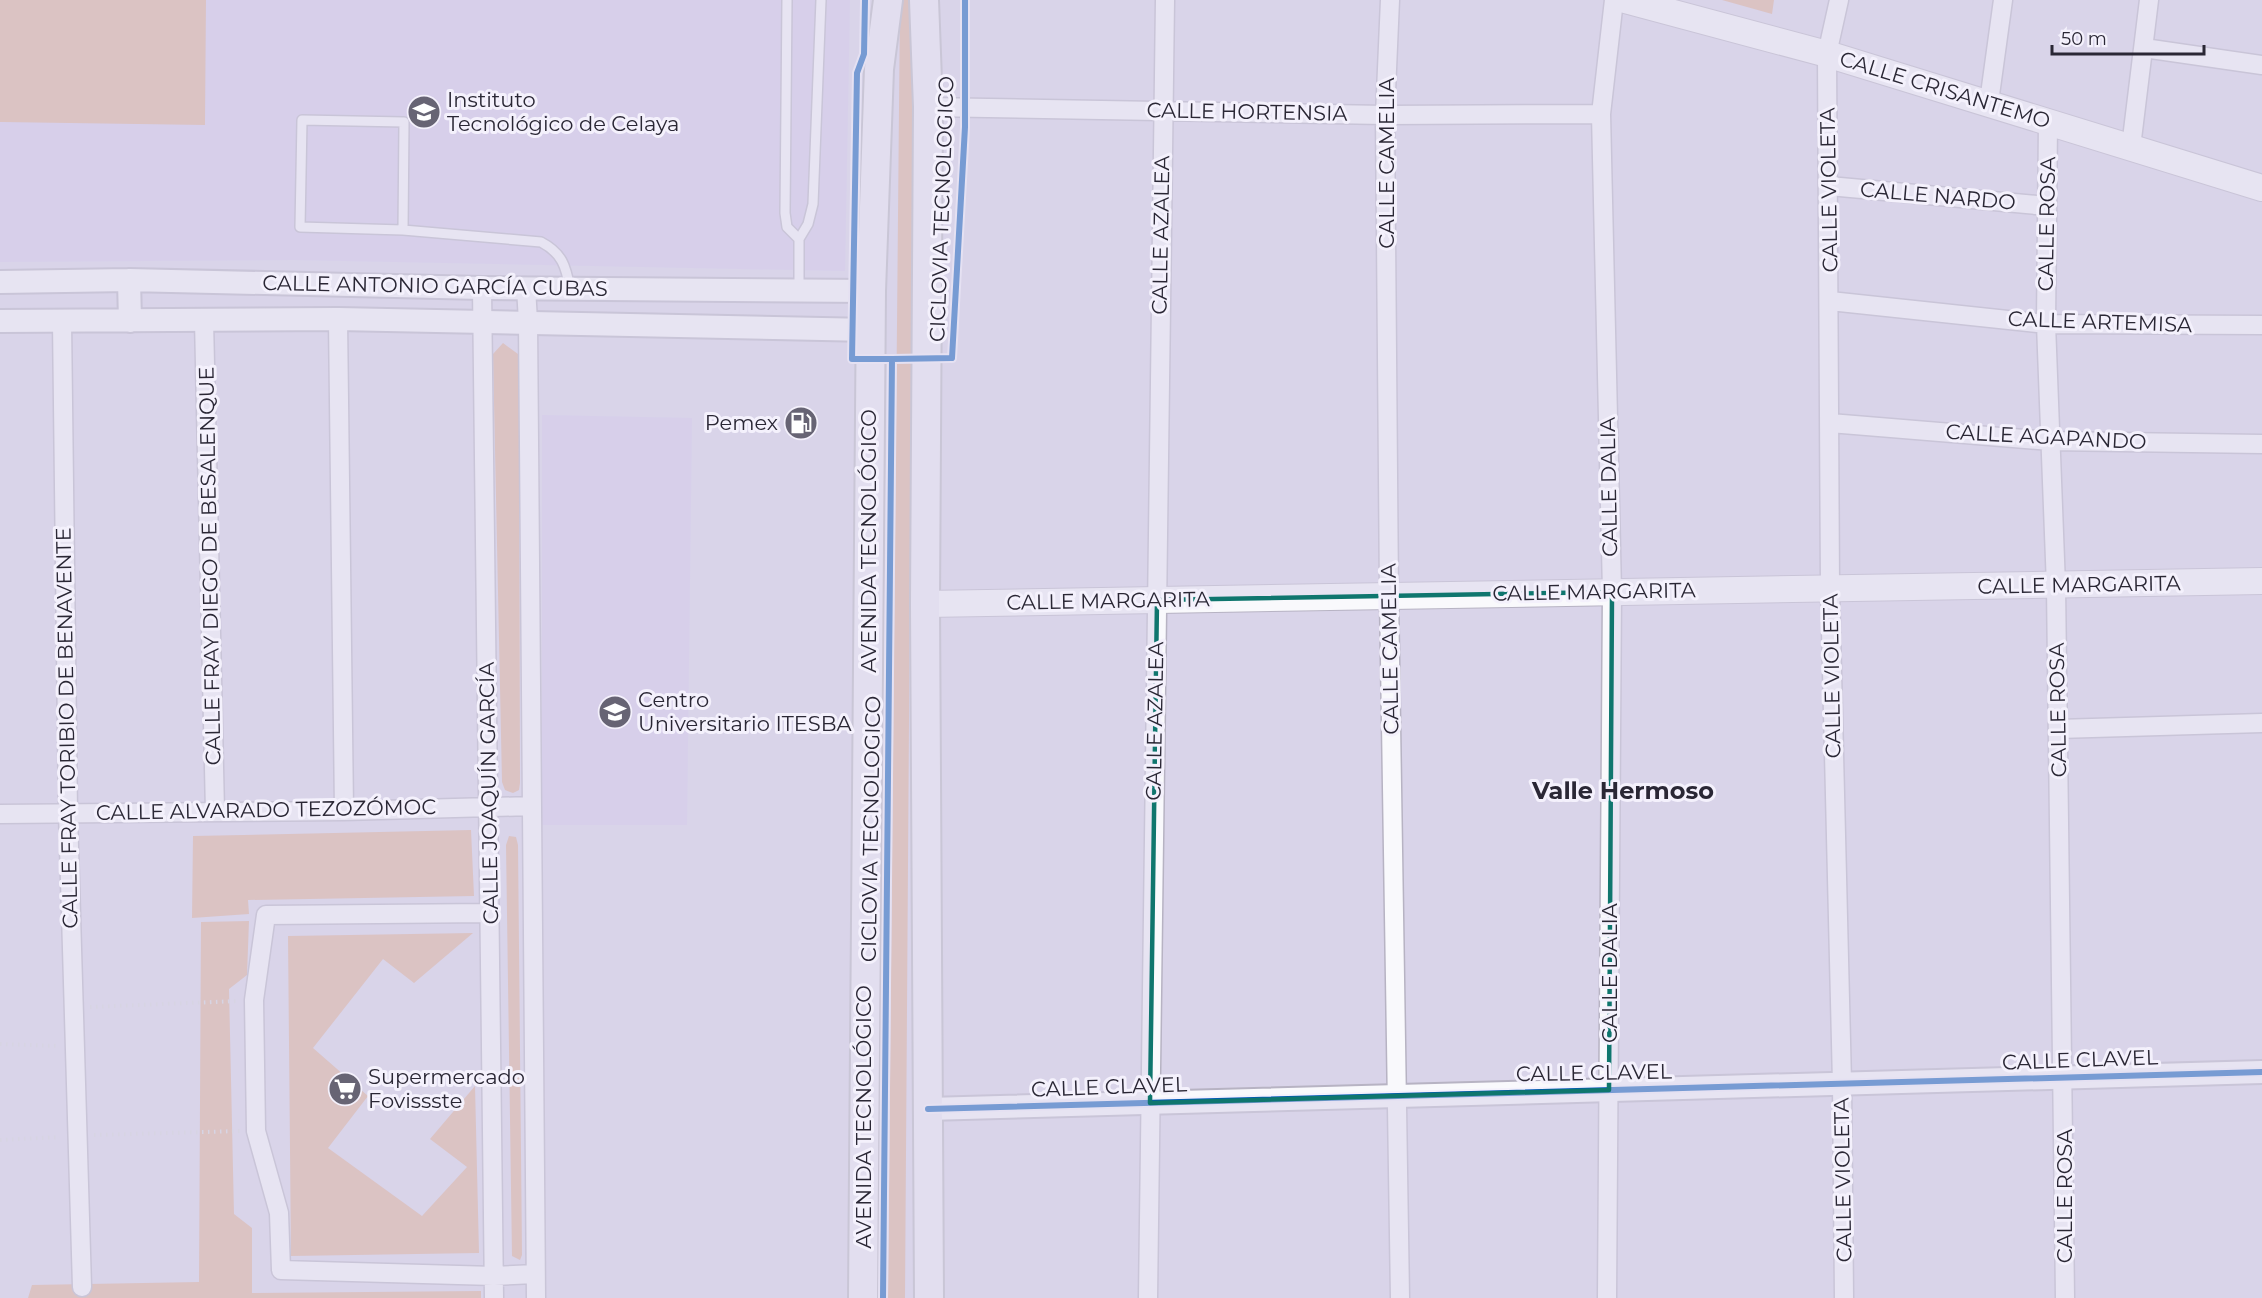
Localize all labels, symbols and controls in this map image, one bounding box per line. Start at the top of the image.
scale bar [2052,18,2204,56]
text: 50 m [2061,28,2107,50]
street label: CALLE CRISANTEMO [1837,46,2054,134]
street label: CICLOVIA TECNOLOGICO [924,75,959,342]
street label: CALLE CAMELIA [1374,76,1399,249]
place label: Instituto Tecnológico de Celaya [447,87,679,136]
school or university icon: Instituto Tecnológico de Celaya [406,94,442,130]
street label: CALLE HORTENSIA [1146,97,1349,126]
street label: CALLE VIOLETA [1815,106,1842,273]
street label: CALLE AZALEA [1147,154,1174,315]
street label: CALLE ROSA [2033,156,2060,292]
street label: CALLE NARDO [1859,176,2017,215]
street label: CALLE ANTONIO GARCÍA CUBAS [262,270,608,301]
street label: CALLE ARTEMISA [2007,306,2194,337]
street label: CALLE FRAY DIEGO DE BESALENQUE [194,366,225,766]
fuel station icon: Pemex [783,405,819,441]
street label: AVENIDA TECNOLÓGICO [856,409,881,673]
place label: Pemex [705,410,778,435]
street label: CALLE DALIA [1595,416,1622,557]
street label: CALLE AGAPANDO [1945,419,2147,454]
street label: CALLE FRAY TORIBIO DE BENAVENTE [51,527,82,929]
street label: CALLE CAMELIA [1375,562,1403,735]
street label: CALLE MARGARITA [1977,570,2182,599]
street label: CALLE MARGARITA [1492,577,1697,606]
street label: CALLE MARGARITA [1006,586,1211,615]
street label: CALLE VIOLETA [1818,592,1845,759]
street label: CALLE AZALEA [1141,640,1168,801]
street label: CALLE ROSA [2044,642,2071,778]
street label: CALLE JOAQUÍN GARCÍA [474,661,503,924]
place label: Centro Universitario ITESBA [638,687,852,736]
school or university icon: Centro Universitario ITESBA [597,694,633,730]
street label: CICLOVIA TECNOLOGICO [856,696,885,962]
district label: Valle Hermoso [1531,776,1714,805]
street label: CALLE ALVARADO TEZOZÓMOC [96,794,437,825]
street label: CALLE DALIA [1597,902,1622,1043]
street label: AVENIDA TECNOLÓGICO [851,985,876,1249]
street label: CALLE CLAVEL [2002,1044,2159,1075]
street label: CALLE CLAVEL [1516,1059,1673,1086]
place label: Supermercado Fovissste [368,1064,525,1113]
supermarket icon: Supermercado Fovissste [327,1071,363,1107]
street label: CALLE CLAVEL [1031,1071,1188,1102]
street label: CALLE VIOLETA [1829,1096,1856,1263]
street label: CALLE ROSA [2052,1128,2077,1263]

